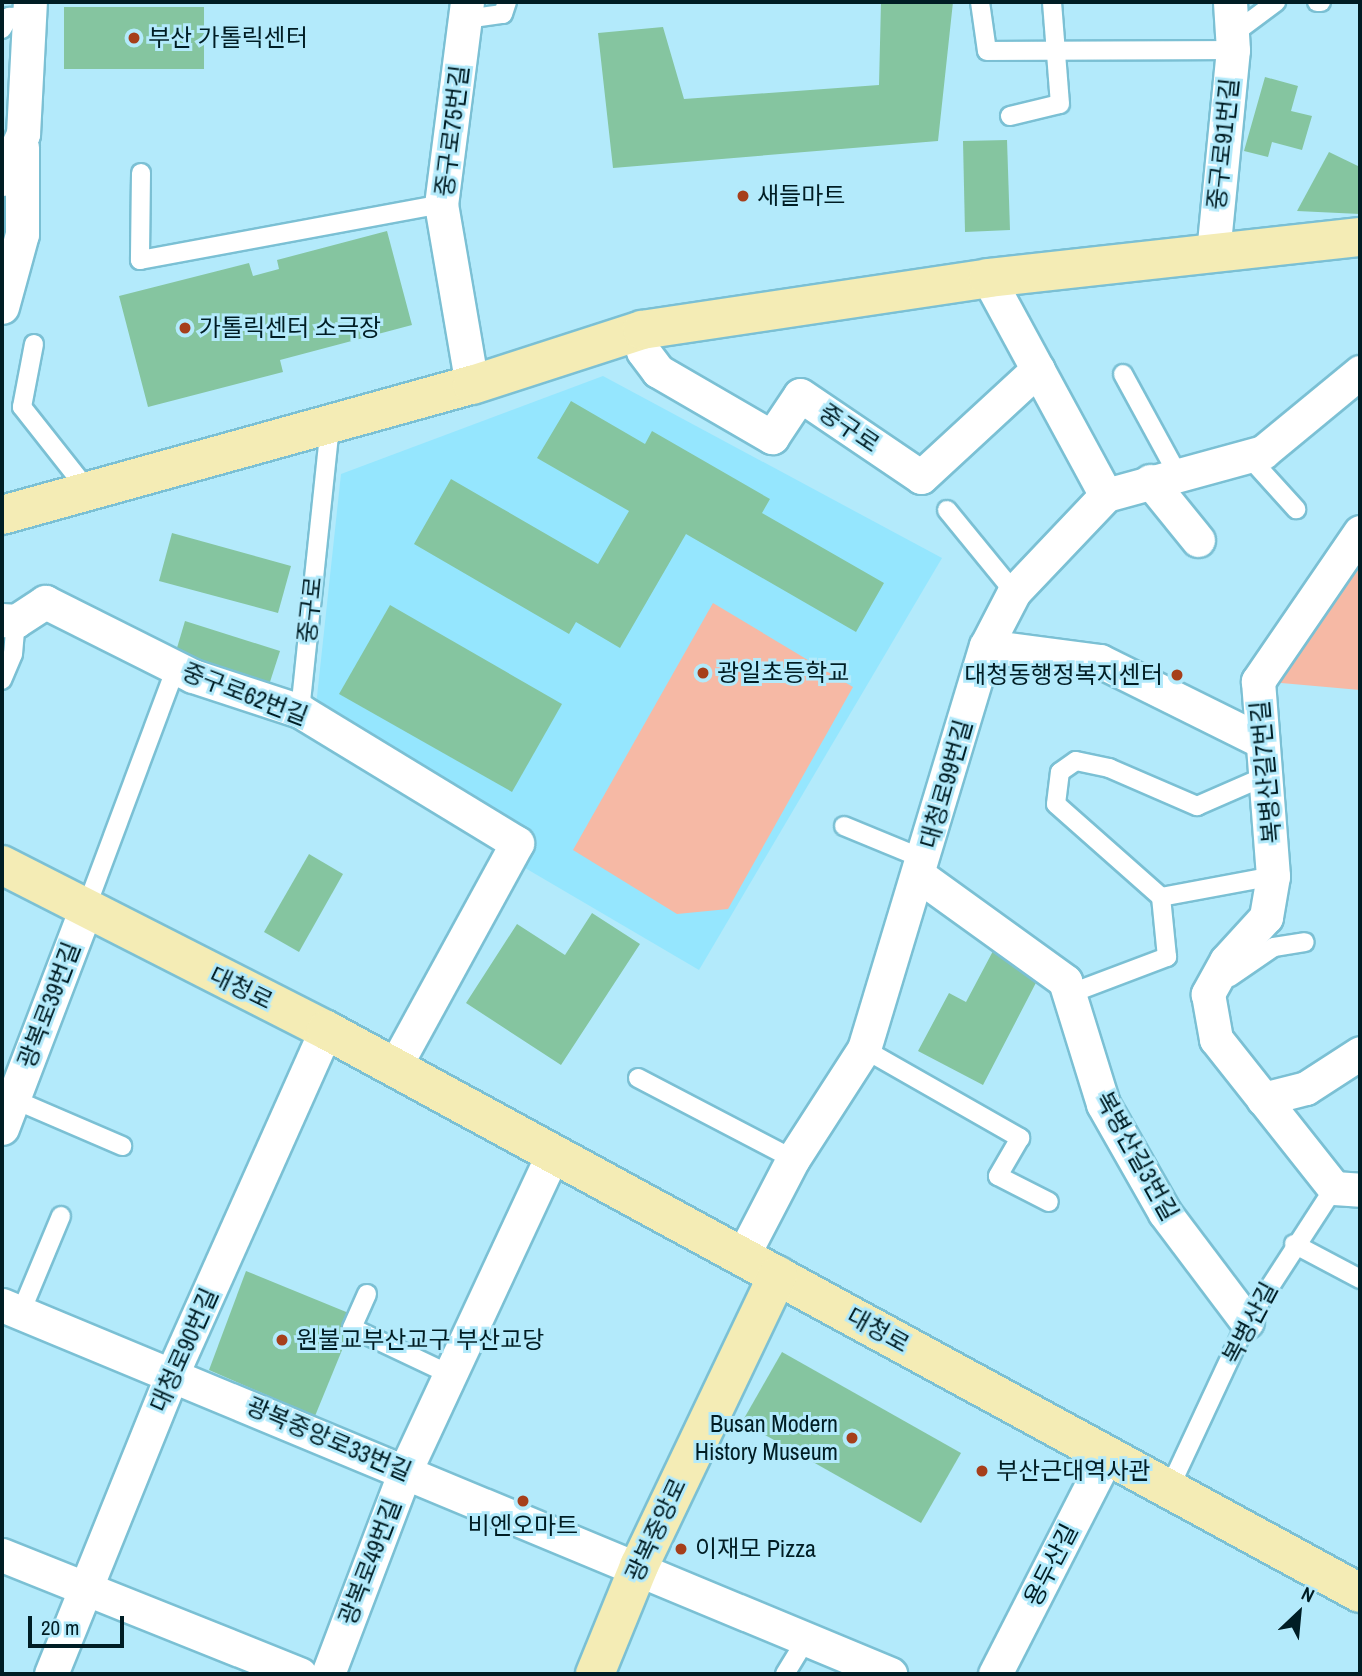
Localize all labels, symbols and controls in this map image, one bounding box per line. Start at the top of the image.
place label: 부산 가톨릭센터 [148,24,308,52]
marker: 부산 가톨릭센터 [126,30,142,46]
street label: 중구로75번길 [430,64,474,198]
street label: 중구로91번길 [1202,77,1244,211]
place label: 새들마트 [757,182,845,210]
marker: 새들마트 [735,188,751,204]
place label: 가톨릭센터 소극장 [199,314,381,342]
marker: 가톨릭센터 소극장 [177,320,193,336]
street label: 중구로 [813,398,885,458]
street label: 중구로 [292,576,328,644]
street label: 중구로62번길 [178,657,312,731]
place label: 광일초등학교 [717,659,849,687]
place label: 대청동행정복지센터 [964,661,1163,689]
marker: 광일초등학교 [695,665,711,681]
marker: 대청동행정복지센터 [1169,667,1185,683]
street label: 복병산길7번길 [1245,699,1287,845]
street label: 대청로99번길 [914,716,978,852]
street label: 광복로39번길 [12,938,86,1072]
street label: 대청로 [205,961,277,1015]
street label: 복병산길3번길 [1090,1086,1184,1226]
street label: 복병산길 [1217,1277,1283,1369]
street label: 대청로90번길 [144,1284,224,1416]
street label: 대청로 [842,1301,914,1359]
place label: 원불교부산교구 부산교당 [296,1326,544,1354]
marker: 원불교부산교구 부산교당 [274,1332,290,1348]
street label: 광복중앙로33번길 [242,1391,416,1487]
place label: Busan Modern History Museum [695,1410,838,1466]
marker: Busan Modern History Museum [844,1430,860,1446]
place label: 부산근대역사관 [996,1457,1151,1485]
marker: 부산근대역사관 [974,1463,990,1479]
street label: 광복중앙로 [620,1474,692,1586]
marker: 비엔오마트 [515,1493,531,1509]
street label: 광복로49번길 [333,1495,407,1629]
place label: 비엔오마트 [468,1512,578,1540]
street label: 용두산길 [1018,1519,1084,1611]
place label: 이재모 Pizza [695,1535,816,1563]
marker: 이재모 Pizza [673,1541,689,1557]
north arrow [1264,1578,1334,1648]
text: N [1297,1580,1319,1608]
scale bar [32,1602,128,1646]
text: 20 m [41,1613,79,1642]

